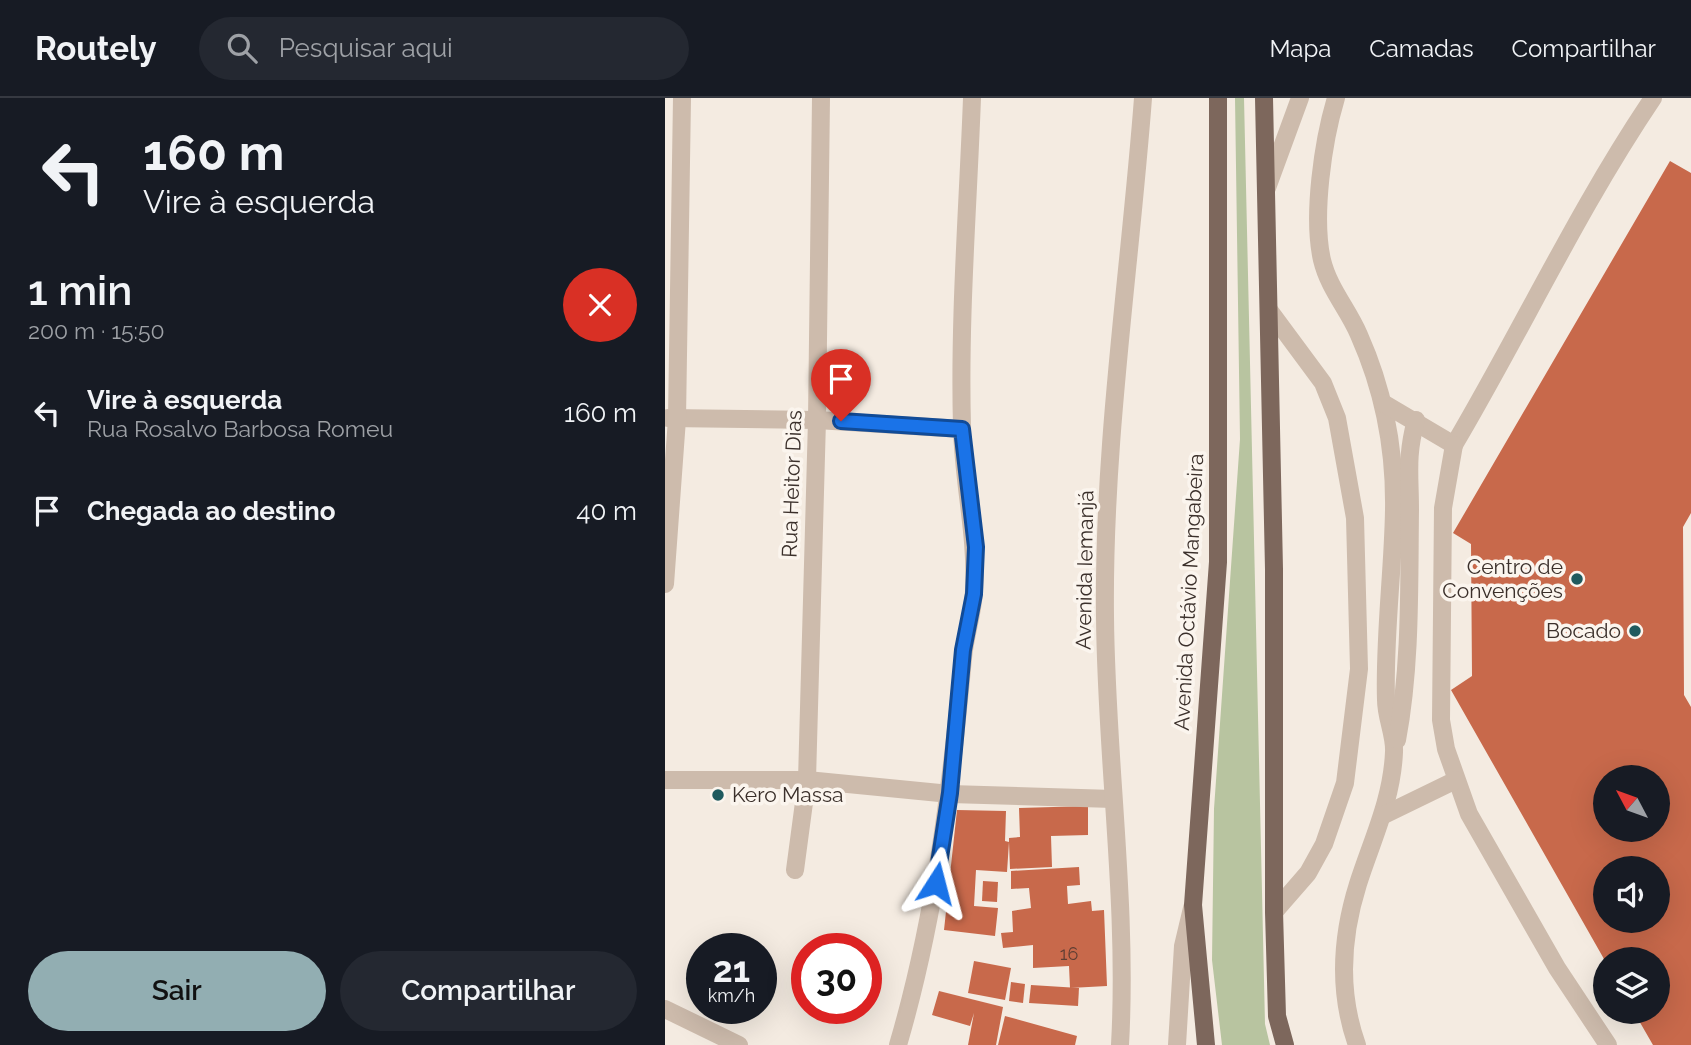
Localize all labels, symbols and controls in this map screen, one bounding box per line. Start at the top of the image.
search box [199,17,689,80]
text: Routely [35,29,157,68]
icon: search [223,29,261,67]
text: Pesquisar aqui [279,33,453,63]
text: Mapa [1269,34,1331,63]
text: Camadas [1369,34,1474,63]
text: Compartilhar [1512,34,1656,63]
text: 160 m [143,124,284,181]
icon: left [28,126,119,217]
text: Vire à esquerda [143,183,375,220]
text: 1 min [28,266,132,315]
button: close [563,268,637,342]
text: 200 m · 15:50 [28,317,165,344]
pin [811,349,871,421]
icon: arrive [822,360,860,398]
text: Vire à esquerda [87,385,282,415]
icon: left [28,394,66,432]
text: 160 m [564,398,637,428]
street label: Rua Heitor Dias [776,410,807,558]
text: Rua Rosalvo Barbosa Romeu [87,415,393,442]
street label: Avenida Octávio Mangabeira [1169,453,1208,731]
street label: Avenida Iemanjá [1071,490,1098,650]
icon: arrive [28,492,66,530]
text: Chegada ao destino [87,496,336,526]
text: 40 m [576,496,637,526]
place label: Centro de Convenções [1442,554,1563,603]
marker: Centro de Convenções [1569,571,1585,587]
place label: Bocado [1546,618,1621,643]
marker: Bocado [1627,623,1643,639]
north arrow [1593,765,1669,842]
map controls [1593,765,1670,1024]
place label: Kero Massa [732,782,844,807]
marker: Kero Massa [710,787,726,803]
position arrow [899,846,973,920]
button: sound [1593,856,1670,933]
speed limit sign: 30 [791,933,882,1024]
house number: 16 [1060,943,1078,964]
button: layers [1593,947,1670,1024]
text: 21 [713,949,750,990]
button: Sair [28,951,326,1031]
button: Compartilhar [340,951,637,1031]
text: km/h [708,985,755,1006]

